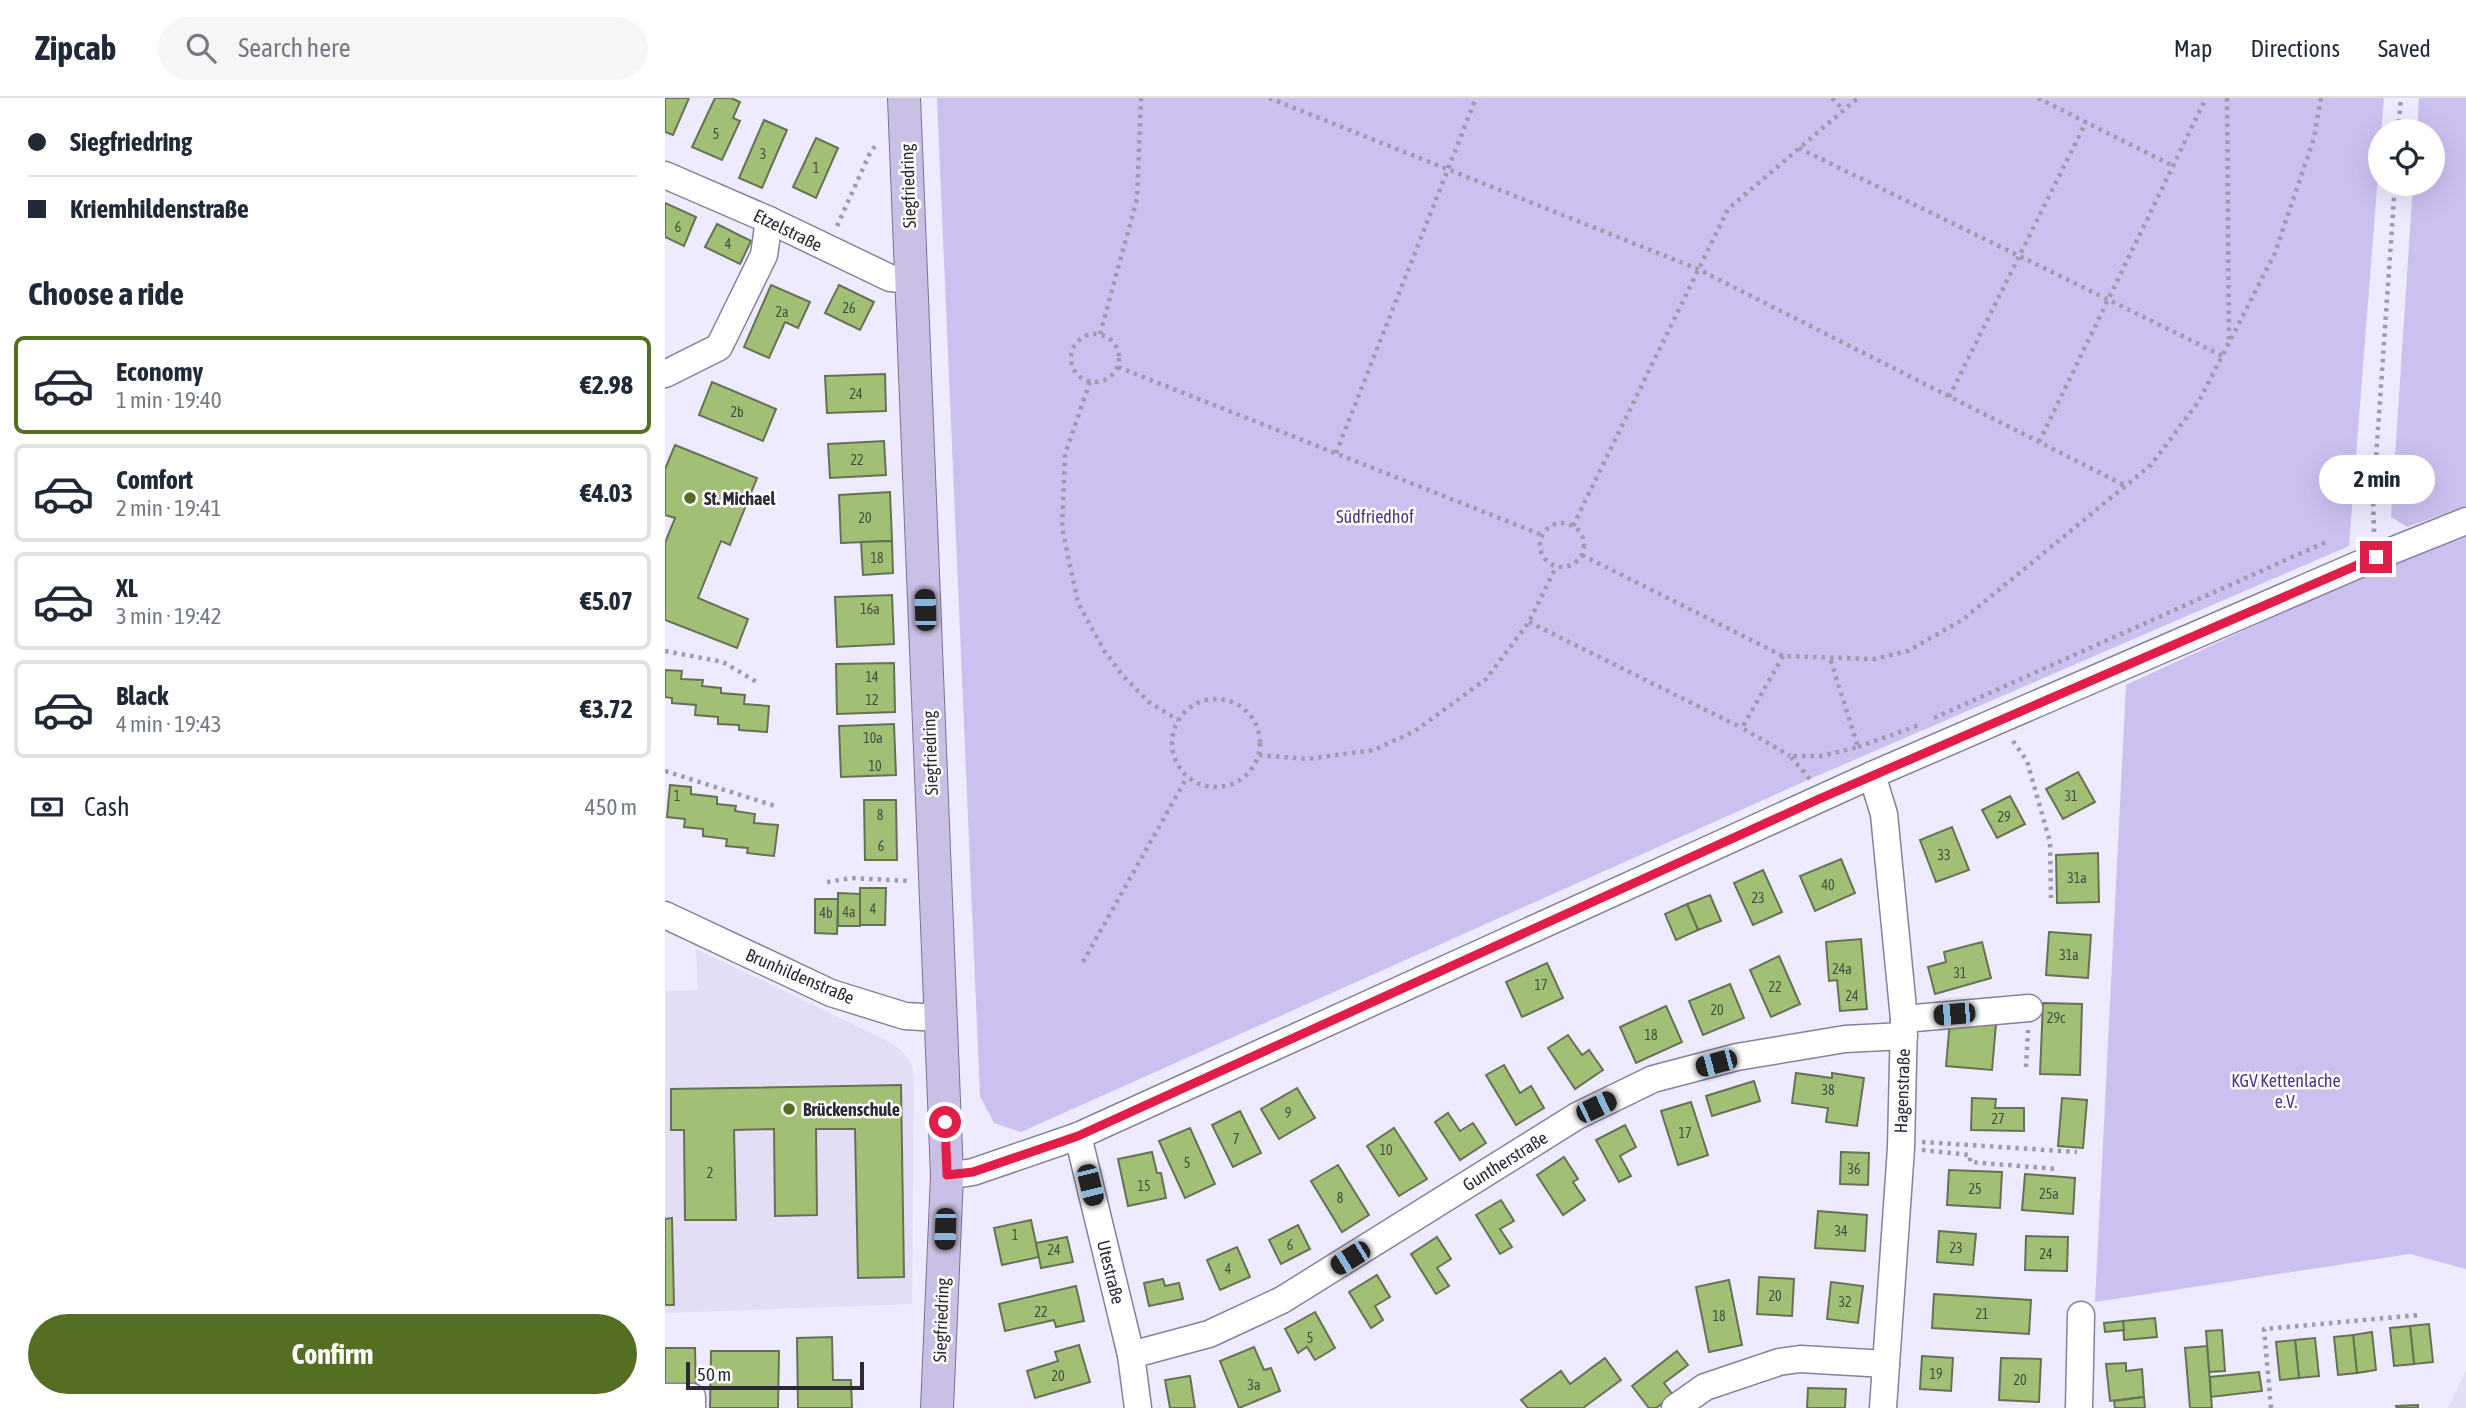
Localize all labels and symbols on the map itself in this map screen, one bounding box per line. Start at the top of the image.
house number: 5 [713,126,719,142]
street label: Siegfriedring [896,143,920,229]
house number: 3 [760,146,766,162]
house number: 1 [813,160,819,176]
street label: Etzelstraße [750,204,826,256]
house number: 6 [675,219,682,235]
house number: 4 [725,236,732,252]
house number: 26 [842,300,856,316]
house number: 2a [775,304,789,320]
house number: 24 [849,386,863,402]
house number: 2b [730,404,744,420]
house number: 22 [850,452,864,468]
callout: 2 min [2318,456,2434,504]
place label: St. Michael [704,488,776,509]
marker: St. Michael [682,490,698,506]
park label: Südfriedhof [1336,506,1414,527]
house number: 20 [858,510,872,526]
route end [2360,541,2392,573]
house number: 18 [870,550,884,566]
car [914,589,937,631]
house number: 16a [860,601,880,617]
house number: 14 [865,669,879,685]
house number: 12 [865,692,879,708]
street label: Siegfriedring [918,710,942,796]
house number: 10a [863,730,883,746]
house number: 10 [868,758,882,774]
house number: 1 [674,788,680,804]
house number: 31 [2064,788,2078,804]
house number: 8 [877,807,884,823]
house number: 29 [1997,809,2011,825]
house number: 6 [878,838,885,854]
house number: 33 [1937,847,1951,863]
house number: 31a [2067,870,2087,886]
house number: 40 [1821,877,1835,893]
house number: 23 [1751,890,1765,906]
house number: 4 [870,901,877,917]
house number: 4a [842,904,856,920]
house number: 4b [819,905,833,921]
street label: Brunhildenstraße [743,944,857,1008]
house number: 31a [2059,947,2079,963]
house number: 24a [1832,961,1852,977]
house number: 31 [1953,965,1967,981]
house number: 17 [1534,977,1548,993]
house number: 22 [1768,979,1782,995]
house number: 24 [1845,988,1859,1004]
house number: 20 [1710,1002,1724,1018]
car [1933,1002,1976,1026]
house number: 29c [2047,1010,2066,1026]
house number: 18 [1644,1027,1658,1043]
car [1693,1047,1740,1079]
street label: Hagenstraße [1890,1048,1914,1134]
park label: KGV Kettenlache e.V. [2231,1070,2341,1112]
house number: 38 [1821,1082,1835,1098]
car [1573,1088,1620,1126]
place label: Brückenschule [803,1099,900,1120]
marker: Brückenschule [781,1101,797,1117]
house number: 9 [1285,1105,1291,1121]
route start [929,1106,961,1138]
house number: 27 [1991,1111,2005,1127]
house number: 17 [1678,1125,1692,1141]
street label: Guntherstraße [1459,1127,1551,1195]
house number: 7 [1233,1131,1239,1147]
house number: 10 [1379,1142,1393,1158]
house number: 5 [1184,1155,1190,1171]
house number: 36 [1847,1161,1861,1177]
car [1075,1162,1106,1208]
house number: 2 [707,1165,713,1181]
house number: 15 [1137,1178,1151,1194]
house number: 25 [1968,1181,1982,1197]
house number: 25a [2039,1186,2059,1202]
house number: 8 [1337,1190,1344,1206]
car [934,1208,957,1250]
house number: 34 [1834,1223,1848,1239]
house number: 1 [1012,1227,1018,1243]
house number: 6 [1287,1237,1294,1253]
street label: Utestraße [1093,1238,1129,1306]
car [1327,1238,1374,1278]
house number: 23 [1949,1240,1963,1256]
house number: 24 [1047,1242,1061,1258]
house number: 24 [2039,1246,2053,1262]
house number: 4 [1225,1261,1232,1277]
street label: Siegfriedring [929,1277,953,1363]
house number: 20 [1768,1288,1782,1304]
house number: 32 [1838,1294,1852,1310]
house number: 22 [1034,1304,1048,1320]
house number: 21 [1975,1306,1989,1322]
house number: 18 [1712,1308,1726,1324]
house number: 5 [1307,1330,1313,1346]
scale bar [686,1359,865,1391]
house number: 19 [1929,1366,1943,1382]
house number: 20 [1051,1368,1065,1384]
house number: 20 [2013,1372,2027,1388]
house number: 3a [1247,1377,1261,1393]

